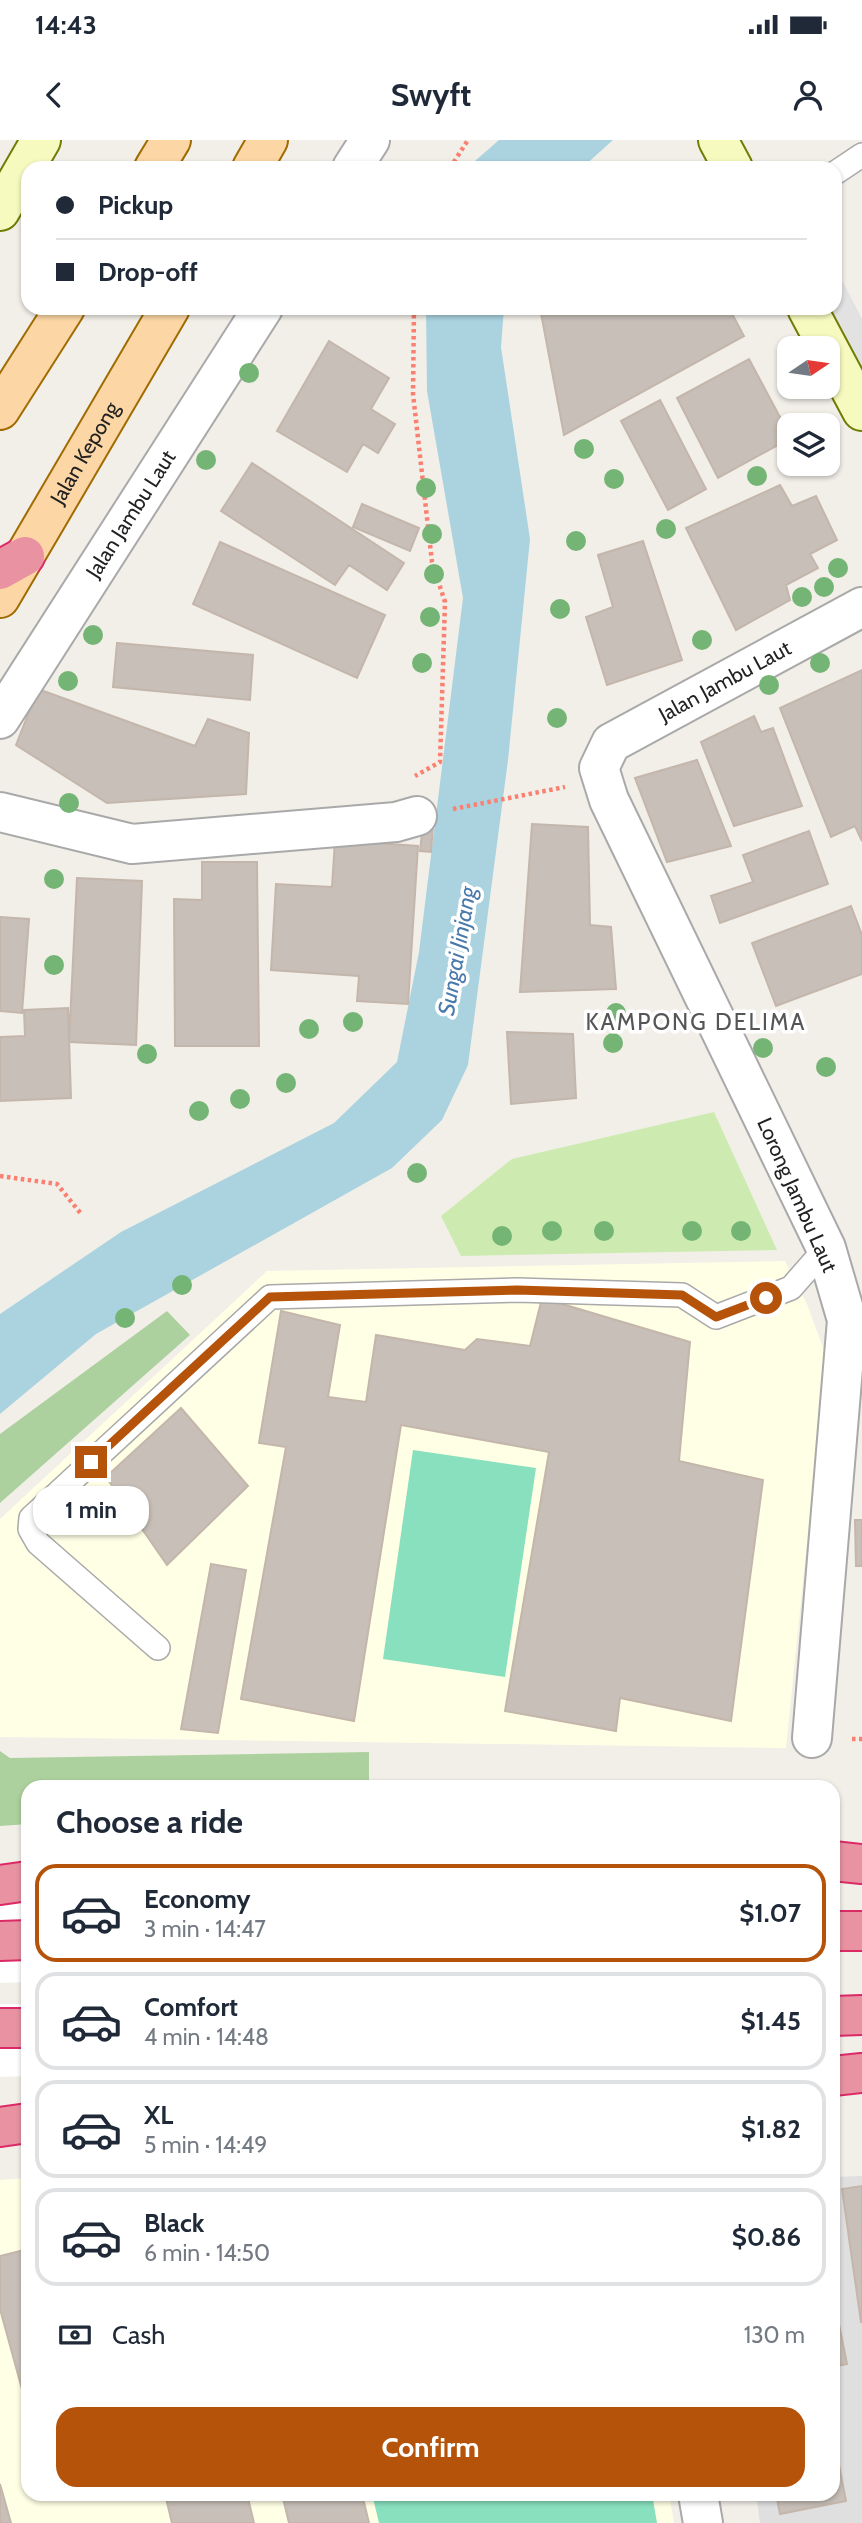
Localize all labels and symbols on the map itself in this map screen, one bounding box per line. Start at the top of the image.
north arrow [777,336,840,399]
street label: Jalan Kepong [44,397,124,509]
street label: Jalan Jambu Laut [80,446,181,583]
street label: Jalan Jambu Laut [653,635,795,727]
water label: Sungai Jinjang [432,883,482,1018]
district label: KAMPONG DELIMA [585,1008,807,1036]
street label: Lorong Jambu Laut [752,1114,843,1276]
route start [750,1282,782,1314]
route end [75,1446,107,1478]
callout: 1 min [33,1486,149,1536]

